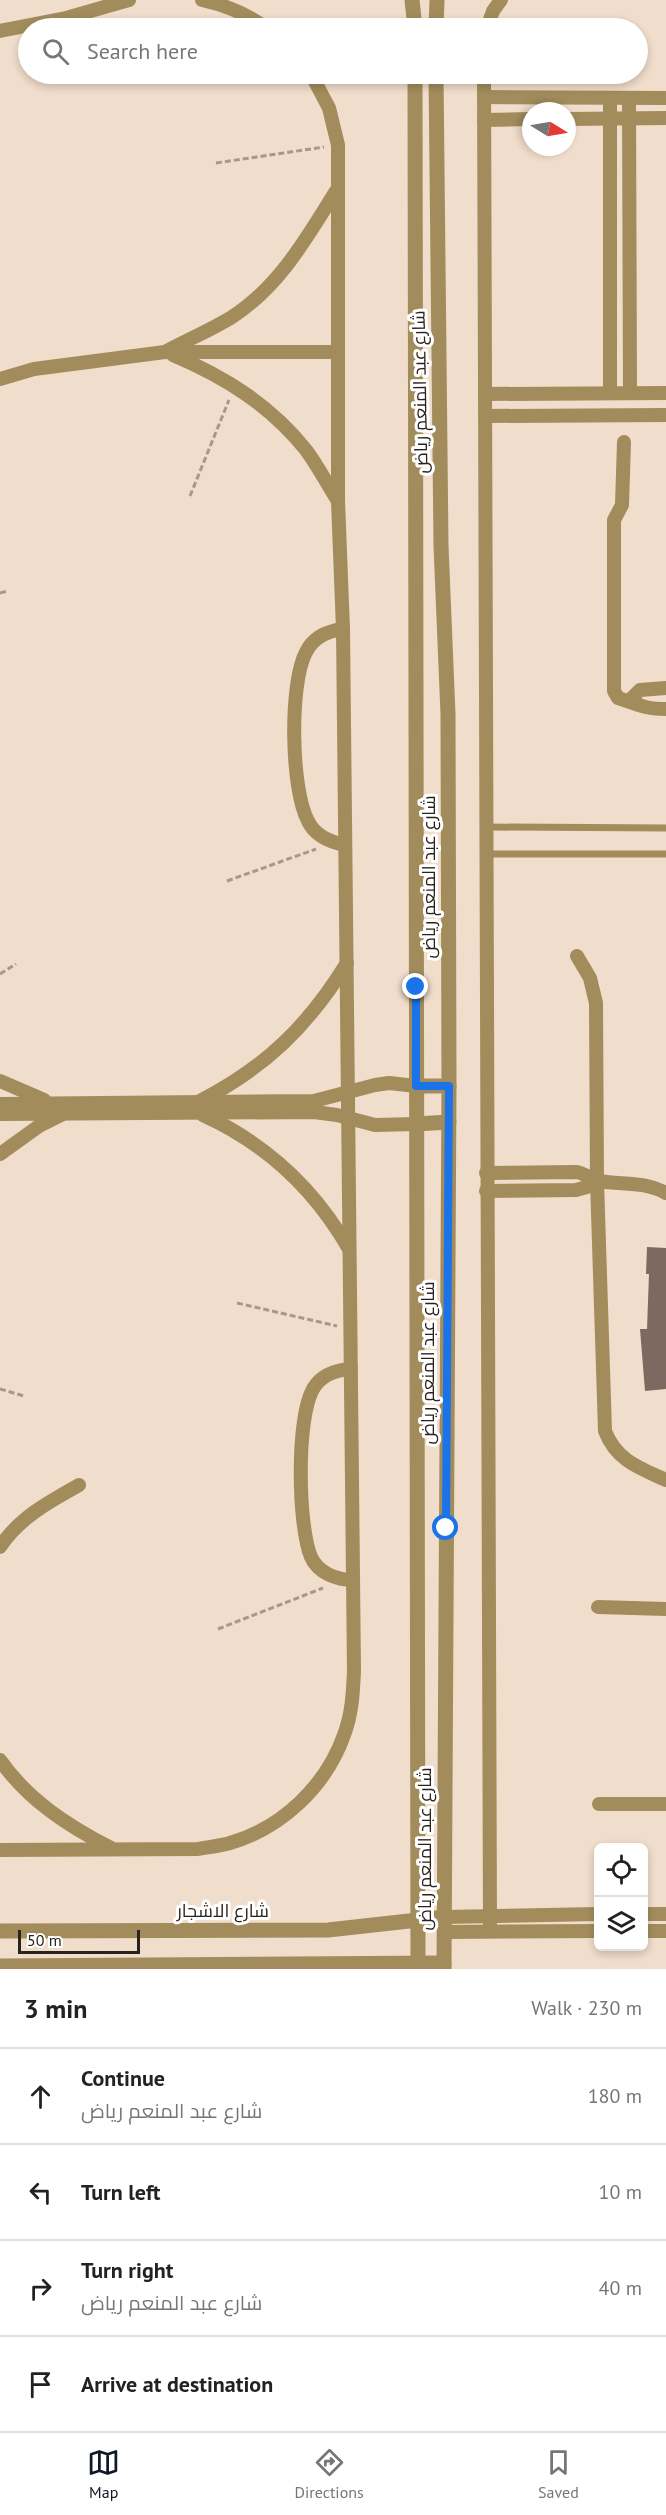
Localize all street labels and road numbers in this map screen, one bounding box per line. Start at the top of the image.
street label: شارع عبد المنعم رياض [407,310,433,474]
street label: شارع عبد المنعم رياض [417,795,441,959]
street label: شارع عبد المنعم رياض [416,1281,440,1445]
street label: شارع عبد المنعم رياض [413,1767,437,1931]
street label: شارع الاشجار [176,1899,269,1923]

